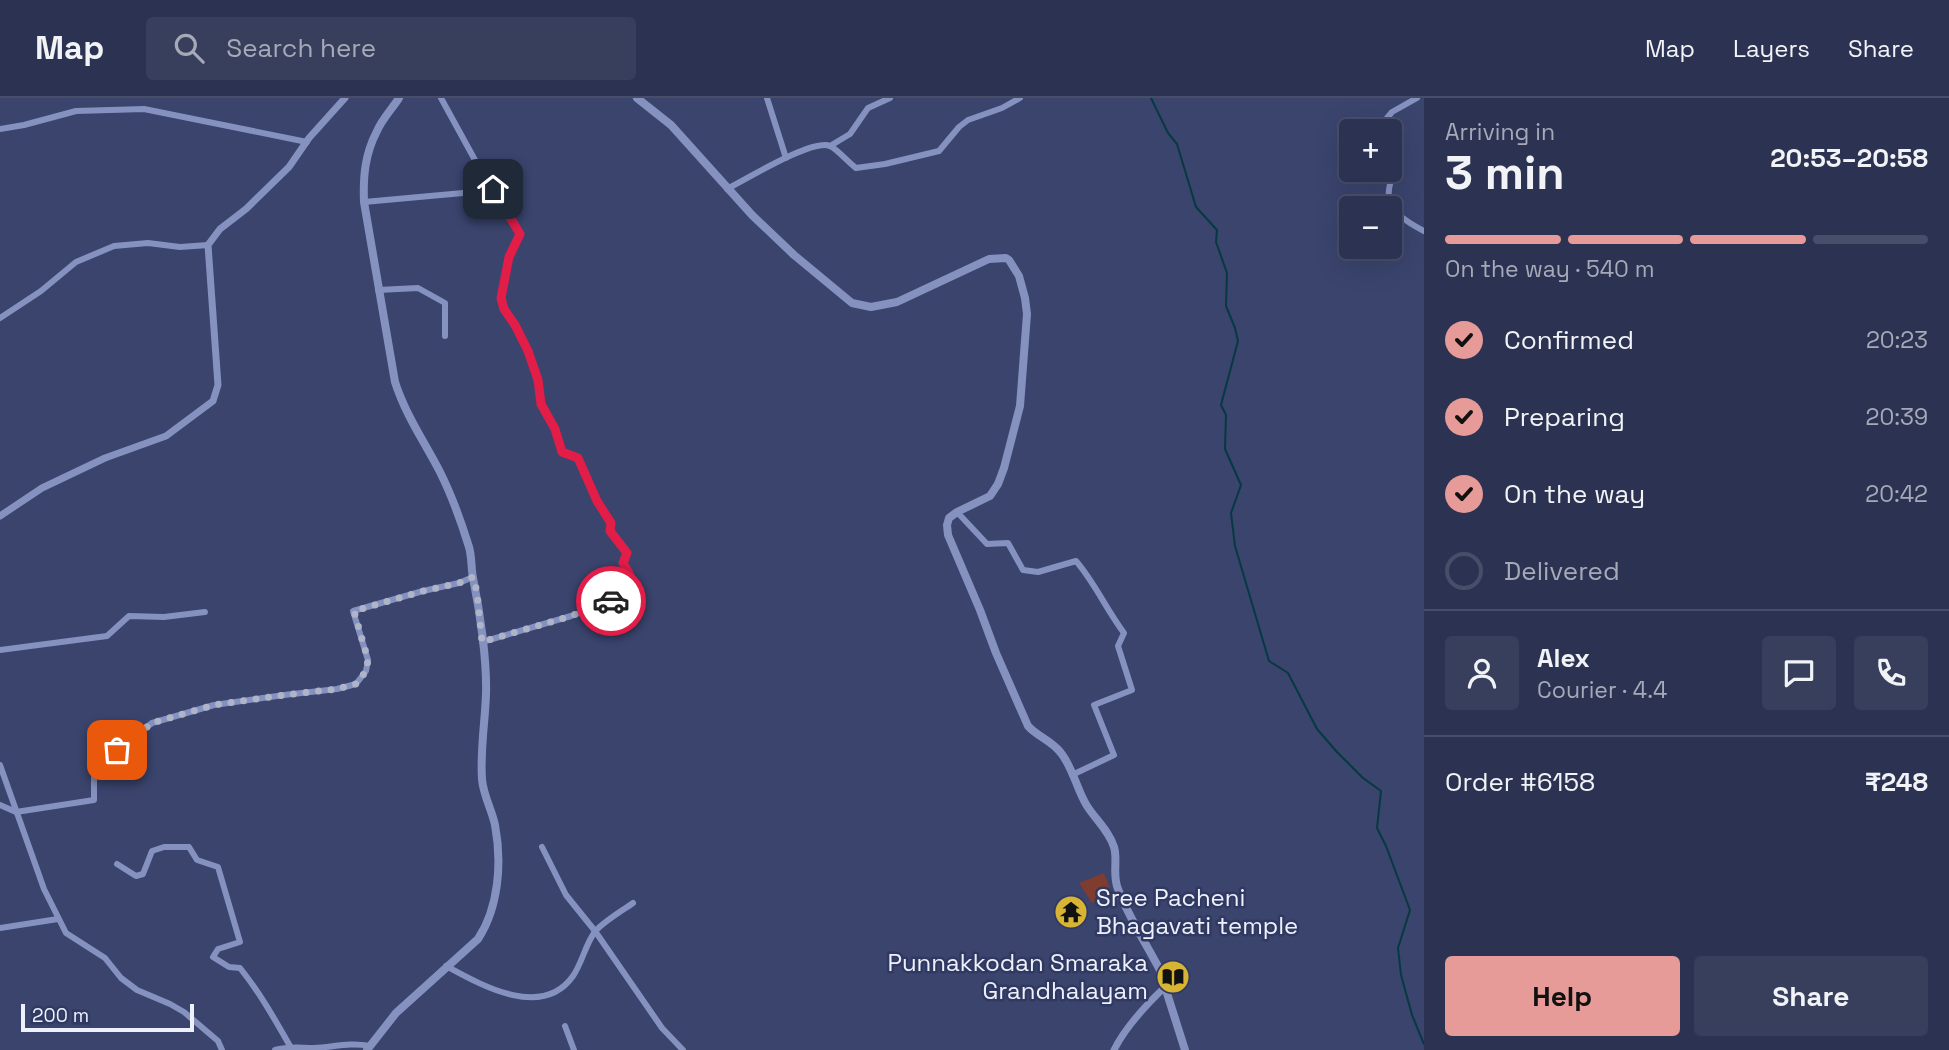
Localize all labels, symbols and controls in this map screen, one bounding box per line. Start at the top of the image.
search box [146,17,636,80]
text: Map [35,27,104,69]
icon: search [170,29,208,67]
text: Search here [226,31,376,65]
text: Map [1645,33,1695,64]
text: Layers [1733,33,1810,64]
text: Share [1848,33,1914,64]
text: Arriving in [1445,117,1555,147]
map controls [1339,119,1402,259]
button: + [1339,119,1402,182]
text: 20:53–20:58 [1770,141,1928,175]
text: 3 min [1445,144,1565,202]
pin [463,159,523,219]
icon: home [474,170,512,208]
button: − [1339,196,1402,259]
text: On the way · 540 m [1445,254,1655,284]
icon: check [1445,321,1483,359]
text: Confirmed [1504,323,1634,357]
text: 20:23 [1866,325,1928,355]
icon: check [1445,398,1483,436]
text: Preparing [1504,400,1625,434]
text: 20:39 [1866,402,1928,432]
icon: check [1445,475,1483,513]
text: On the way [1504,477,1645,511]
text: 20:42 [1865,479,1928,509]
text: Delivered [1504,554,1620,588]
courier [576,566,646,636]
icon: car [592,582,630,620]
button: person [1445,636,1519,710]
button: chat [1762,636,1836,710]
button: phone [1854,636,1928,710]
text: Alex [1537,641,1590,675]
text: Courier · 4.4 [1537,675,1667,705]
pin [87,720,147,780]
icon: bag [98,731,136,769]
text: Order #6158 [1445,765,1595,799]
text: ₹248 [1865,765,1928,799]
place label: Sree Pacheni Bhagavati temple [1096,882,1298,941]
temple icon: Sree Pacheni Bhagavati temple [1052,893,1090,931]
place label: Punnakkodan Smaraka Grandhalayam [887,947,1148,1006]
button: Help [1445,956,1680,1036]
button: Share [1694,956,1928,1036]
library icon: Punnakkodan Smaraka Grandhalayam [1154,958,1192,996]
scale bar [21,1001,194,1033]
text: 200 m [32,1003,89,1028]

